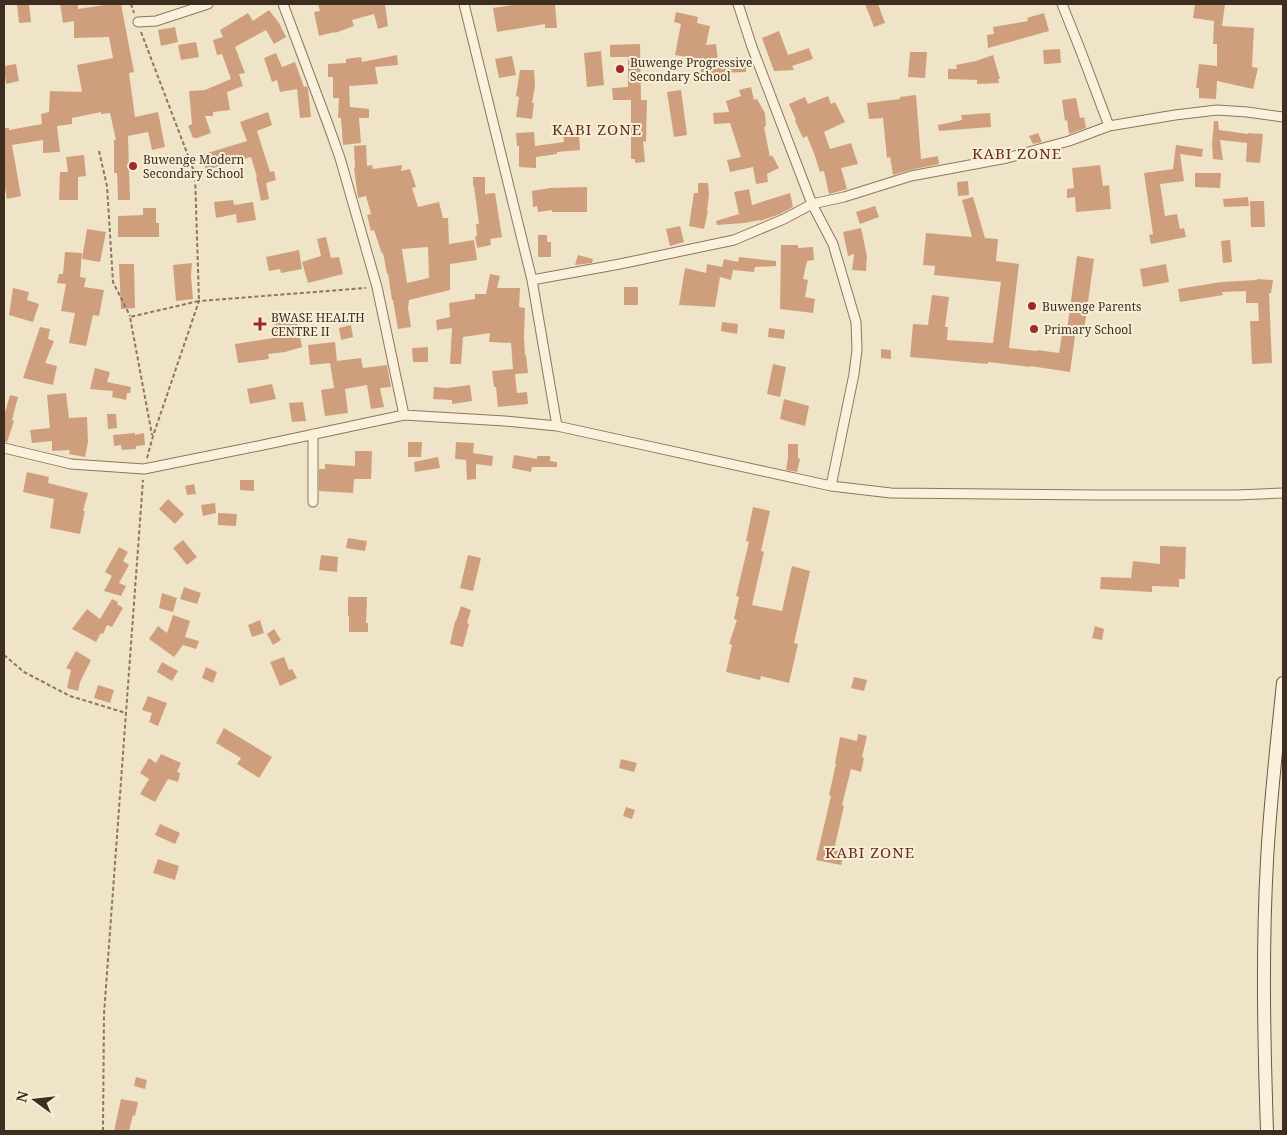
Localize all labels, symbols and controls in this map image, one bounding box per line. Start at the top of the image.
place label: Buwenge Progressive Secondary School [630,54,752,85]
marker: Buwenge Progressive Secondary School [614,63,626,75]
district label: KABI ZONE [552,119,642,139]
district label: KABI ZONE [972,143,1062,163]
place label: Buwenge Modern Secondary School [143,151,245,182]
marker: Buwenge Modern Secondary School [127,160,139,172]
place label: Buwenge Parents [1042,298,1141,315]
marker: Buwenge Parents [1026,300,1038,312]
place label: BWASE HEALTH CENTRE II [271,309,365,340]
marker: BWASE HEALTH CENTRE II [253,317,267,331]
place label: Primary School [1044,321,1132,338]
marker: Primary School [1028,323,1040,335]
district label: KABI ZONE [825,842,915,862]
north arrow [10,1075,60,1125]
text: N [11,1089,33,1104]

